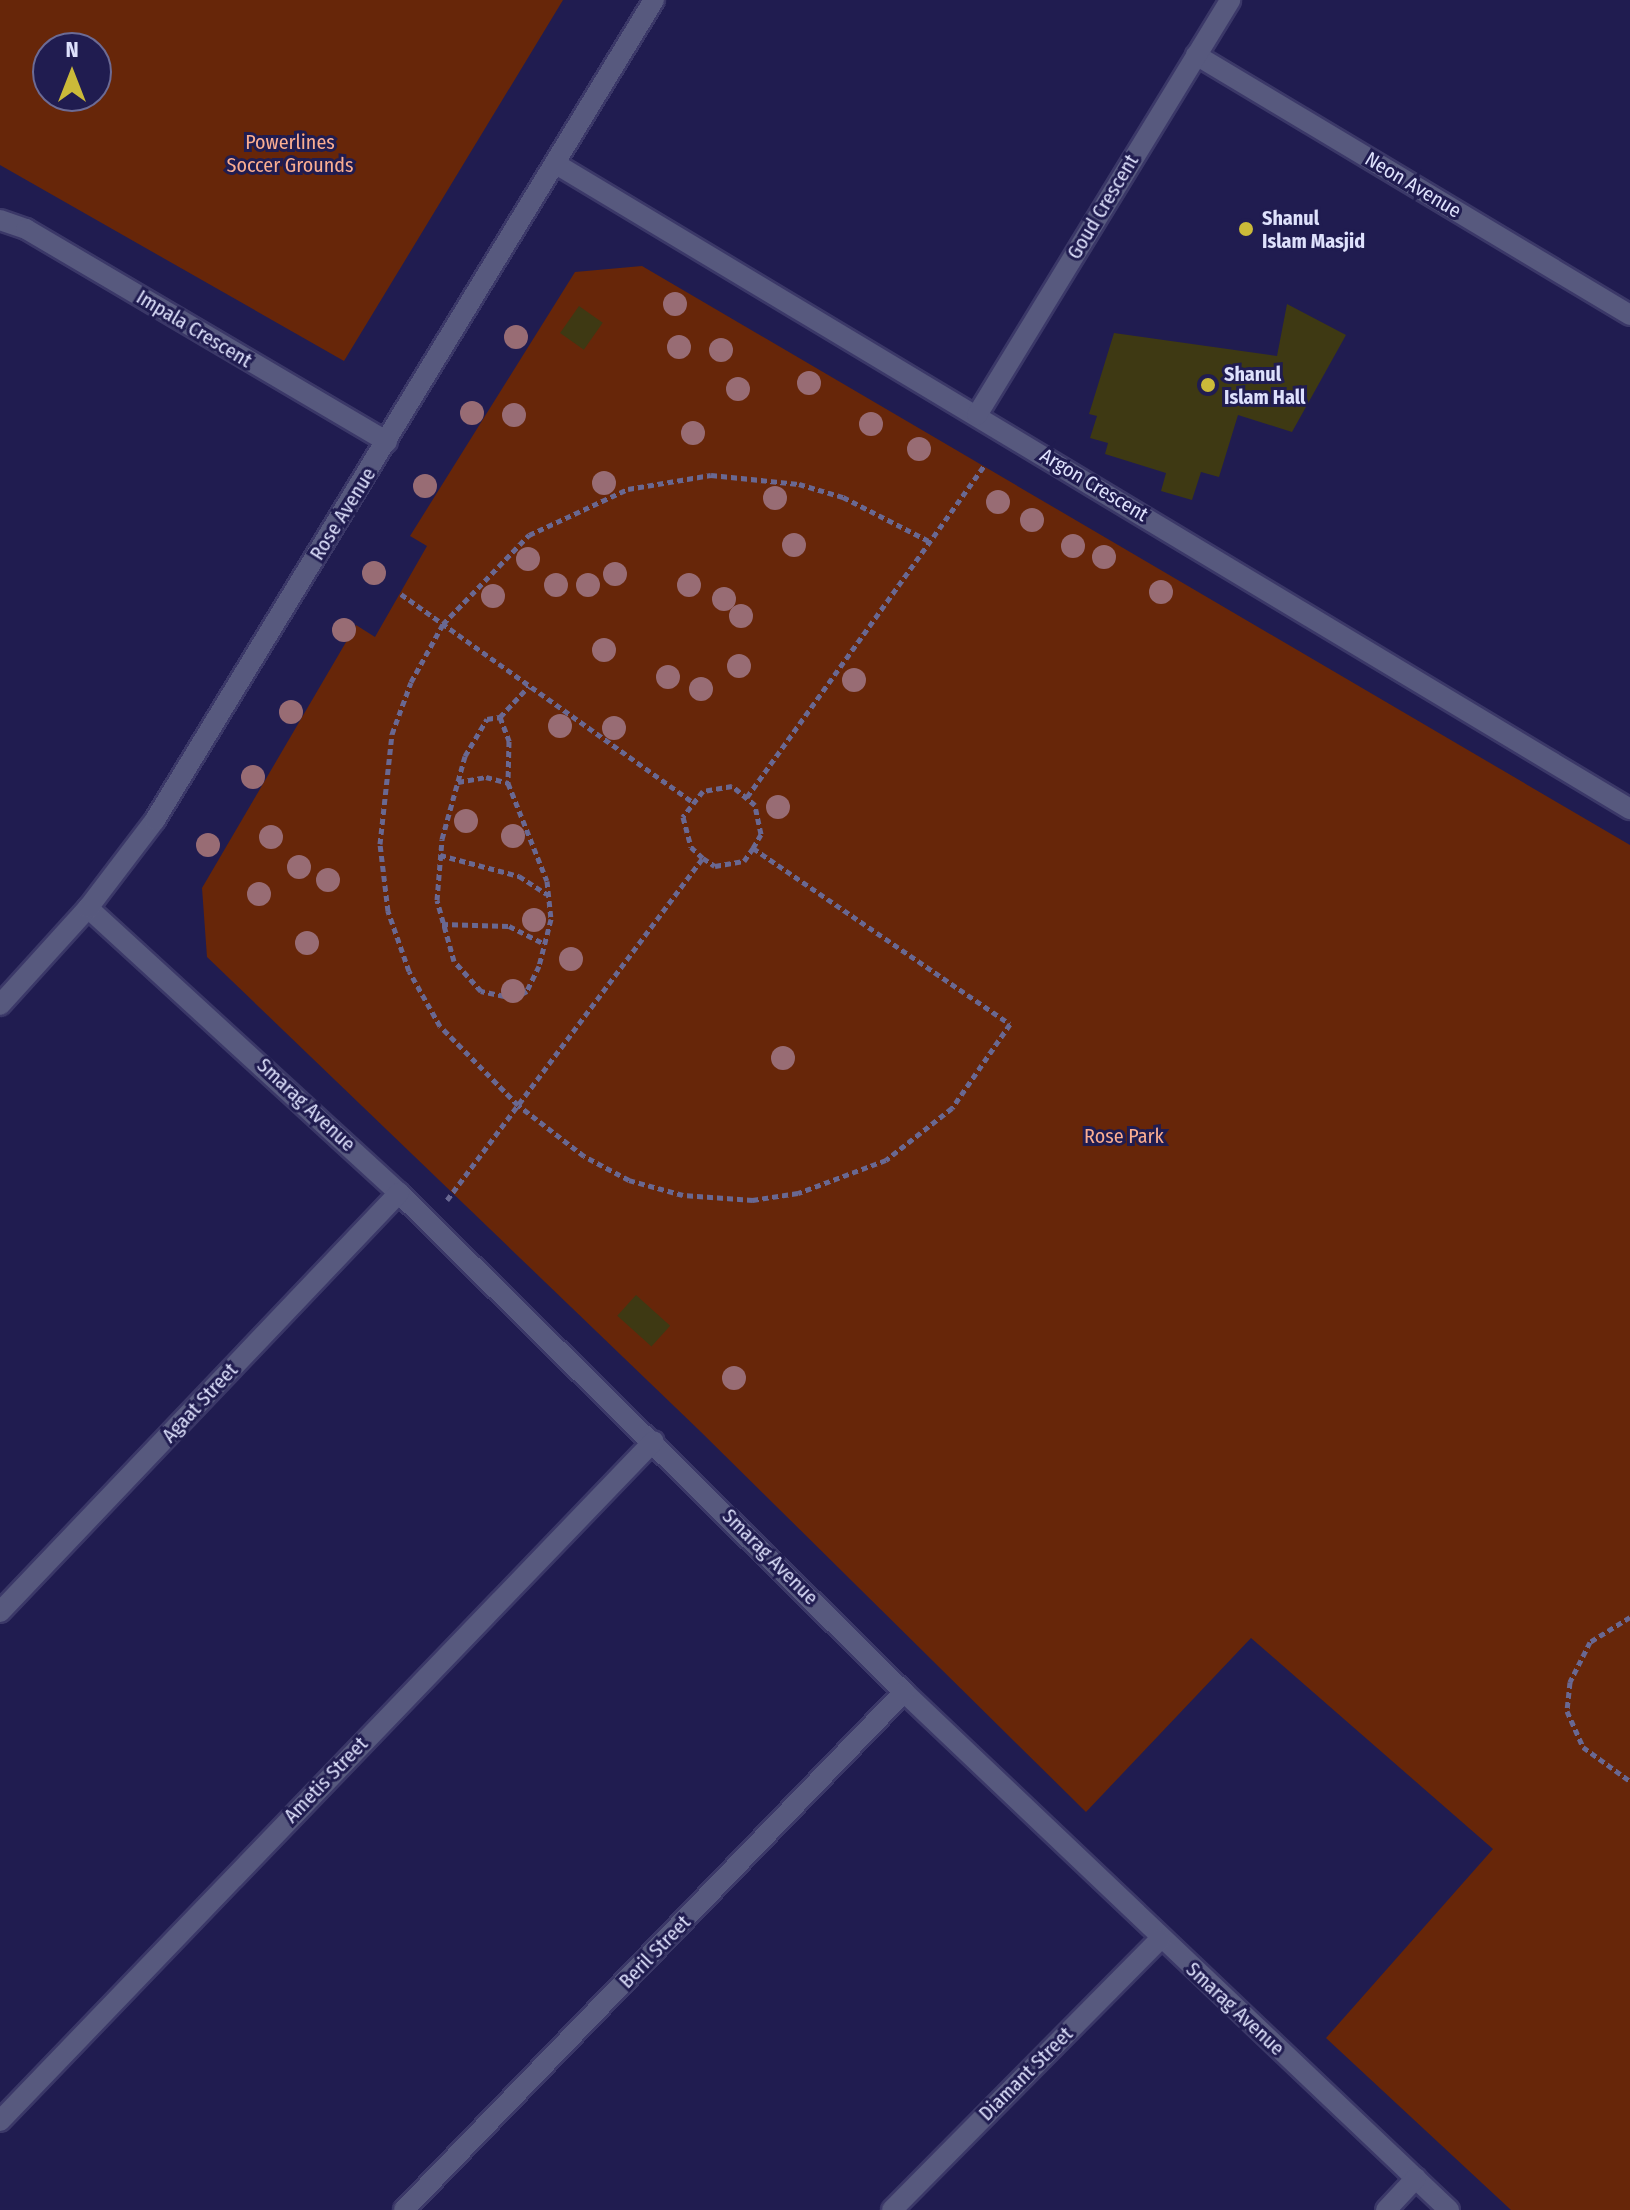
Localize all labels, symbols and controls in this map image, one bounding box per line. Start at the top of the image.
north arrow [32,32,112,112]
text: N [65,36,79,63]
park label: Powerlines Soccer Grounds [226,130,354,177]
street label: Neon Avenue [1361,147,1465,223]
street label: Goud Crescent [1062,150,1144,264]
place label: Shanul Islam Masjid [1262,206,1365,253]
marker: Shanul Islam Masjid [1237,220,1255,238]
street label: Impala Crescent [132,285,256,373]
place label: Shanul Islam Hall [1224,362,1306,409]
marker: Shanul Islam Hall [1199,376,1217,394]
street label: Argon Crescent [1036,443,1152,527]
street label: Rose Avenue [305,463,381,565]
street label: Smarag Avenue [252,1054,360,1156]
park label: Rose Park [1084,1124,1164,1148]
street label: Agaat Street [157,1358,243,1448]
street label: Smarag Avenue [717,1504,823,1610]
street label: Ametis Street [279,1732,373,1828]
street label: Beril Street [614,1911,696,1993]
street label: Smarag Avenue [1181,1958,1289,2060]
street label: Diamant Street [974,2022,1078,2126]

